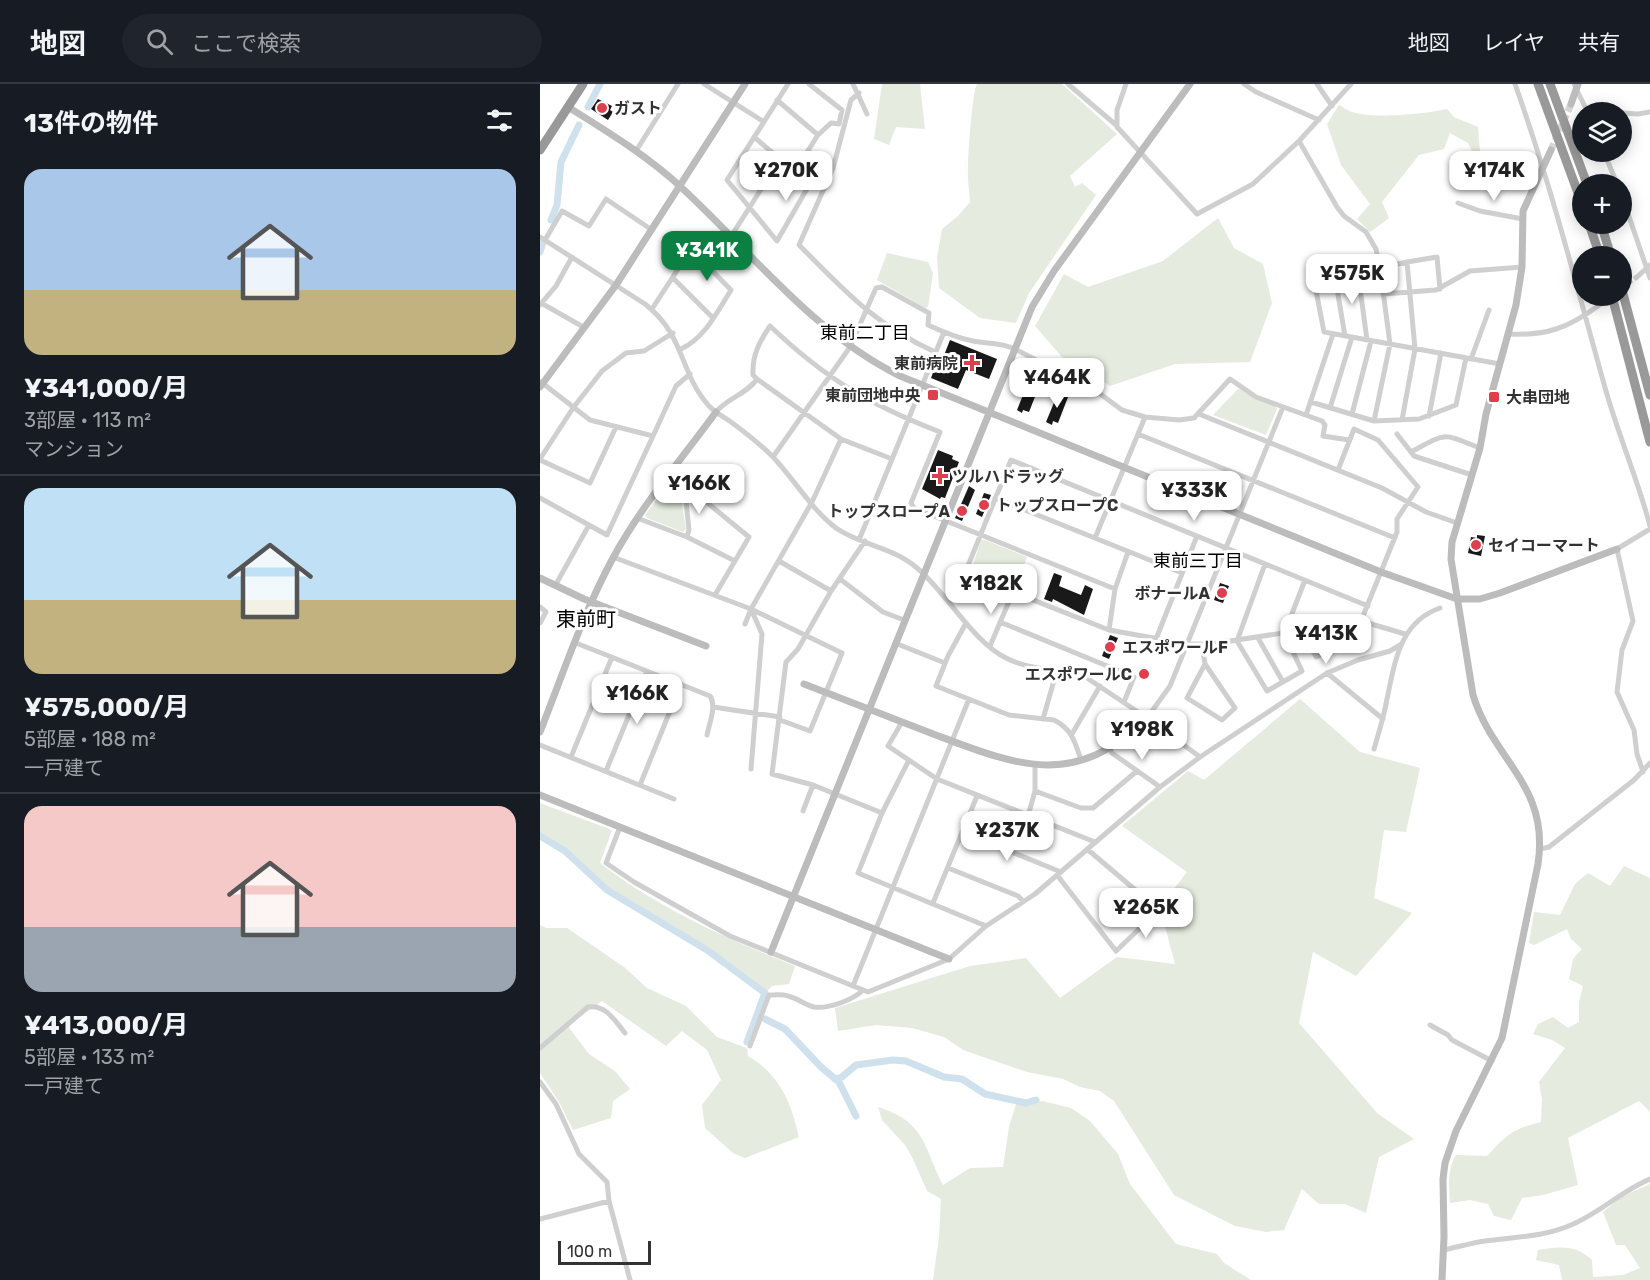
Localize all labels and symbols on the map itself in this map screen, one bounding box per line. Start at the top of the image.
place label: ガスト [614,99,662,118]
marker: ガスト [595,101,609,115]
pin: ¥270K [744,151,828,202]
pin: ¥174K [1452,151,1536,202]
pin: ¥341K [665,231,749,282]
pin: ¥575K [1310,254,1394,305]
district label: 東前二丁目 [820,322,910,344]
place label: 東前病院 [894,354,958,373]
marker: 東前病院 [963,354,981,372]
pin: ¥464K [1015,358,1099,409]
place label: 東前団地中央 [825,386,921,405]
marker: 東前団地中央 [926,388,940,402]
place label: 大串団地 [1506,388,1570,407]
marker: 大串団地 [1487,390,1501,404]
pin: ¥166K [657,464,741,515]
place label: ツルハドラッグ [952,467,1064,486]
marker: ツルハドラッグ [933,469,947,483]
pin: ¥333K [1152,471,1236,522]
place label: トップスロープC [996,496,1118,515]
marker: トップスロープC [977,498,991,512]
place label: トップスロープA [828,502,951,521]
marker: トップスロープA [955,504,969,518]
place label: セイコーマート [1488,536,1600,555]
marker: セイコーマート [1469,538,1483,552]
district label: 東前三丁目 [1153,550,1243,572]
pin: ¥182K [949,564,1033,615]
place label: ボナールA [1135,584,1211,603]
marker: ボナールA [1215,586,1229,600]
district label: 東前町 [556,607,616,631]
pin: ¥413K [1284,614,1368,665]
place label: エスポワールF [1122,638,1228,657]
marker: エスポワールF [1103,640,1117,654]
place label: エスポワールC [1025,665,1132,684]
marker: エスポワールC [1137,667,1151,681]
pin: ¥166K [595,674,679,725]
pin: ¥198K [1100,710,1184,761]
pin: ¥237K [965,811,1049,862]
pin: ¥265K [1104,888,1188,939]
scale bar [558,1238,651,1266]

